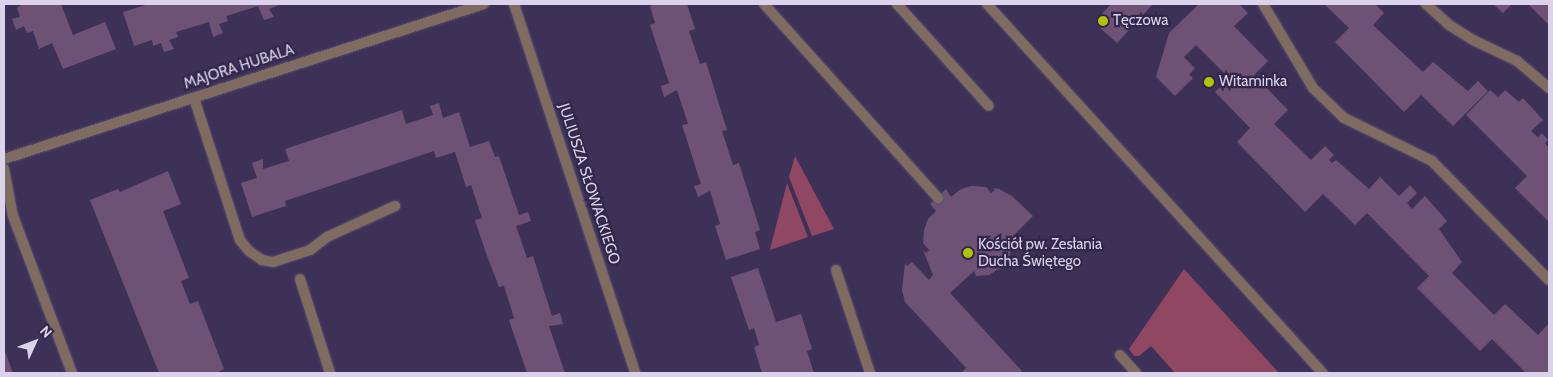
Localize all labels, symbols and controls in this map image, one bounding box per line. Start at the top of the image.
place label: Tęczowa [1113,12,1169,30]
marker: Tęczowa [1097,15,1109,27]
street label: MAJORA HUBALA [182,41,296,93]
place label: Witaminka [1219,73,1287,91]
marker: Witaminka [1203,76,1215,88]
street label: JULIUSZA SŁOWACKIEGO [554,101,624,267]
place label: Kościół pw. Zesłania Ducha Świętego [978,235,1102,270]
marker: Kościół pw. Zesłania Ducha Świętego [962,247,974,259]
north arrow [10,317,60,367]
text: N [36,322,56,342]

